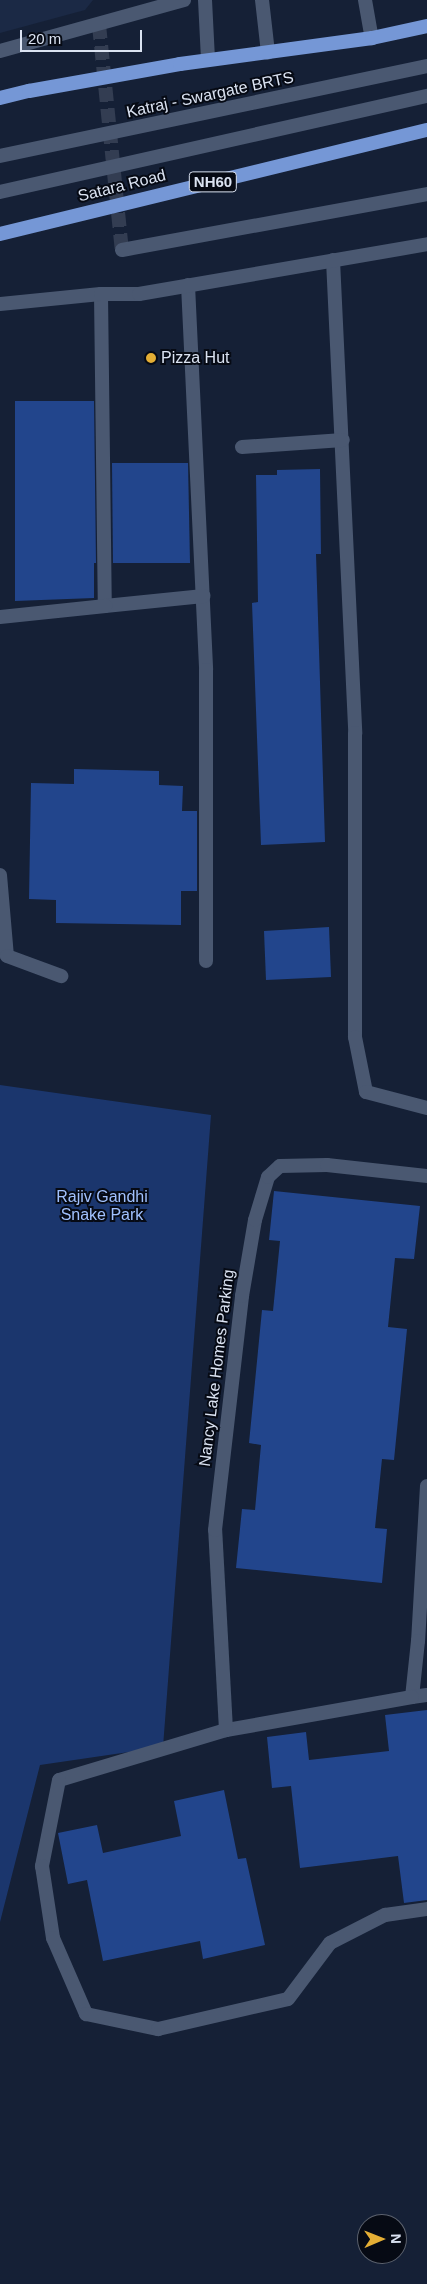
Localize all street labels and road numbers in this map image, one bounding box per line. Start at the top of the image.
street label: Katraj - Swargate BRTS [125,68,295,122]
street label: Satara Road [76,166,168,206]
road number: NH60 [188,170,238,194]
street label: Nancy Lake Homes Parking [195,1268,239,1468]

